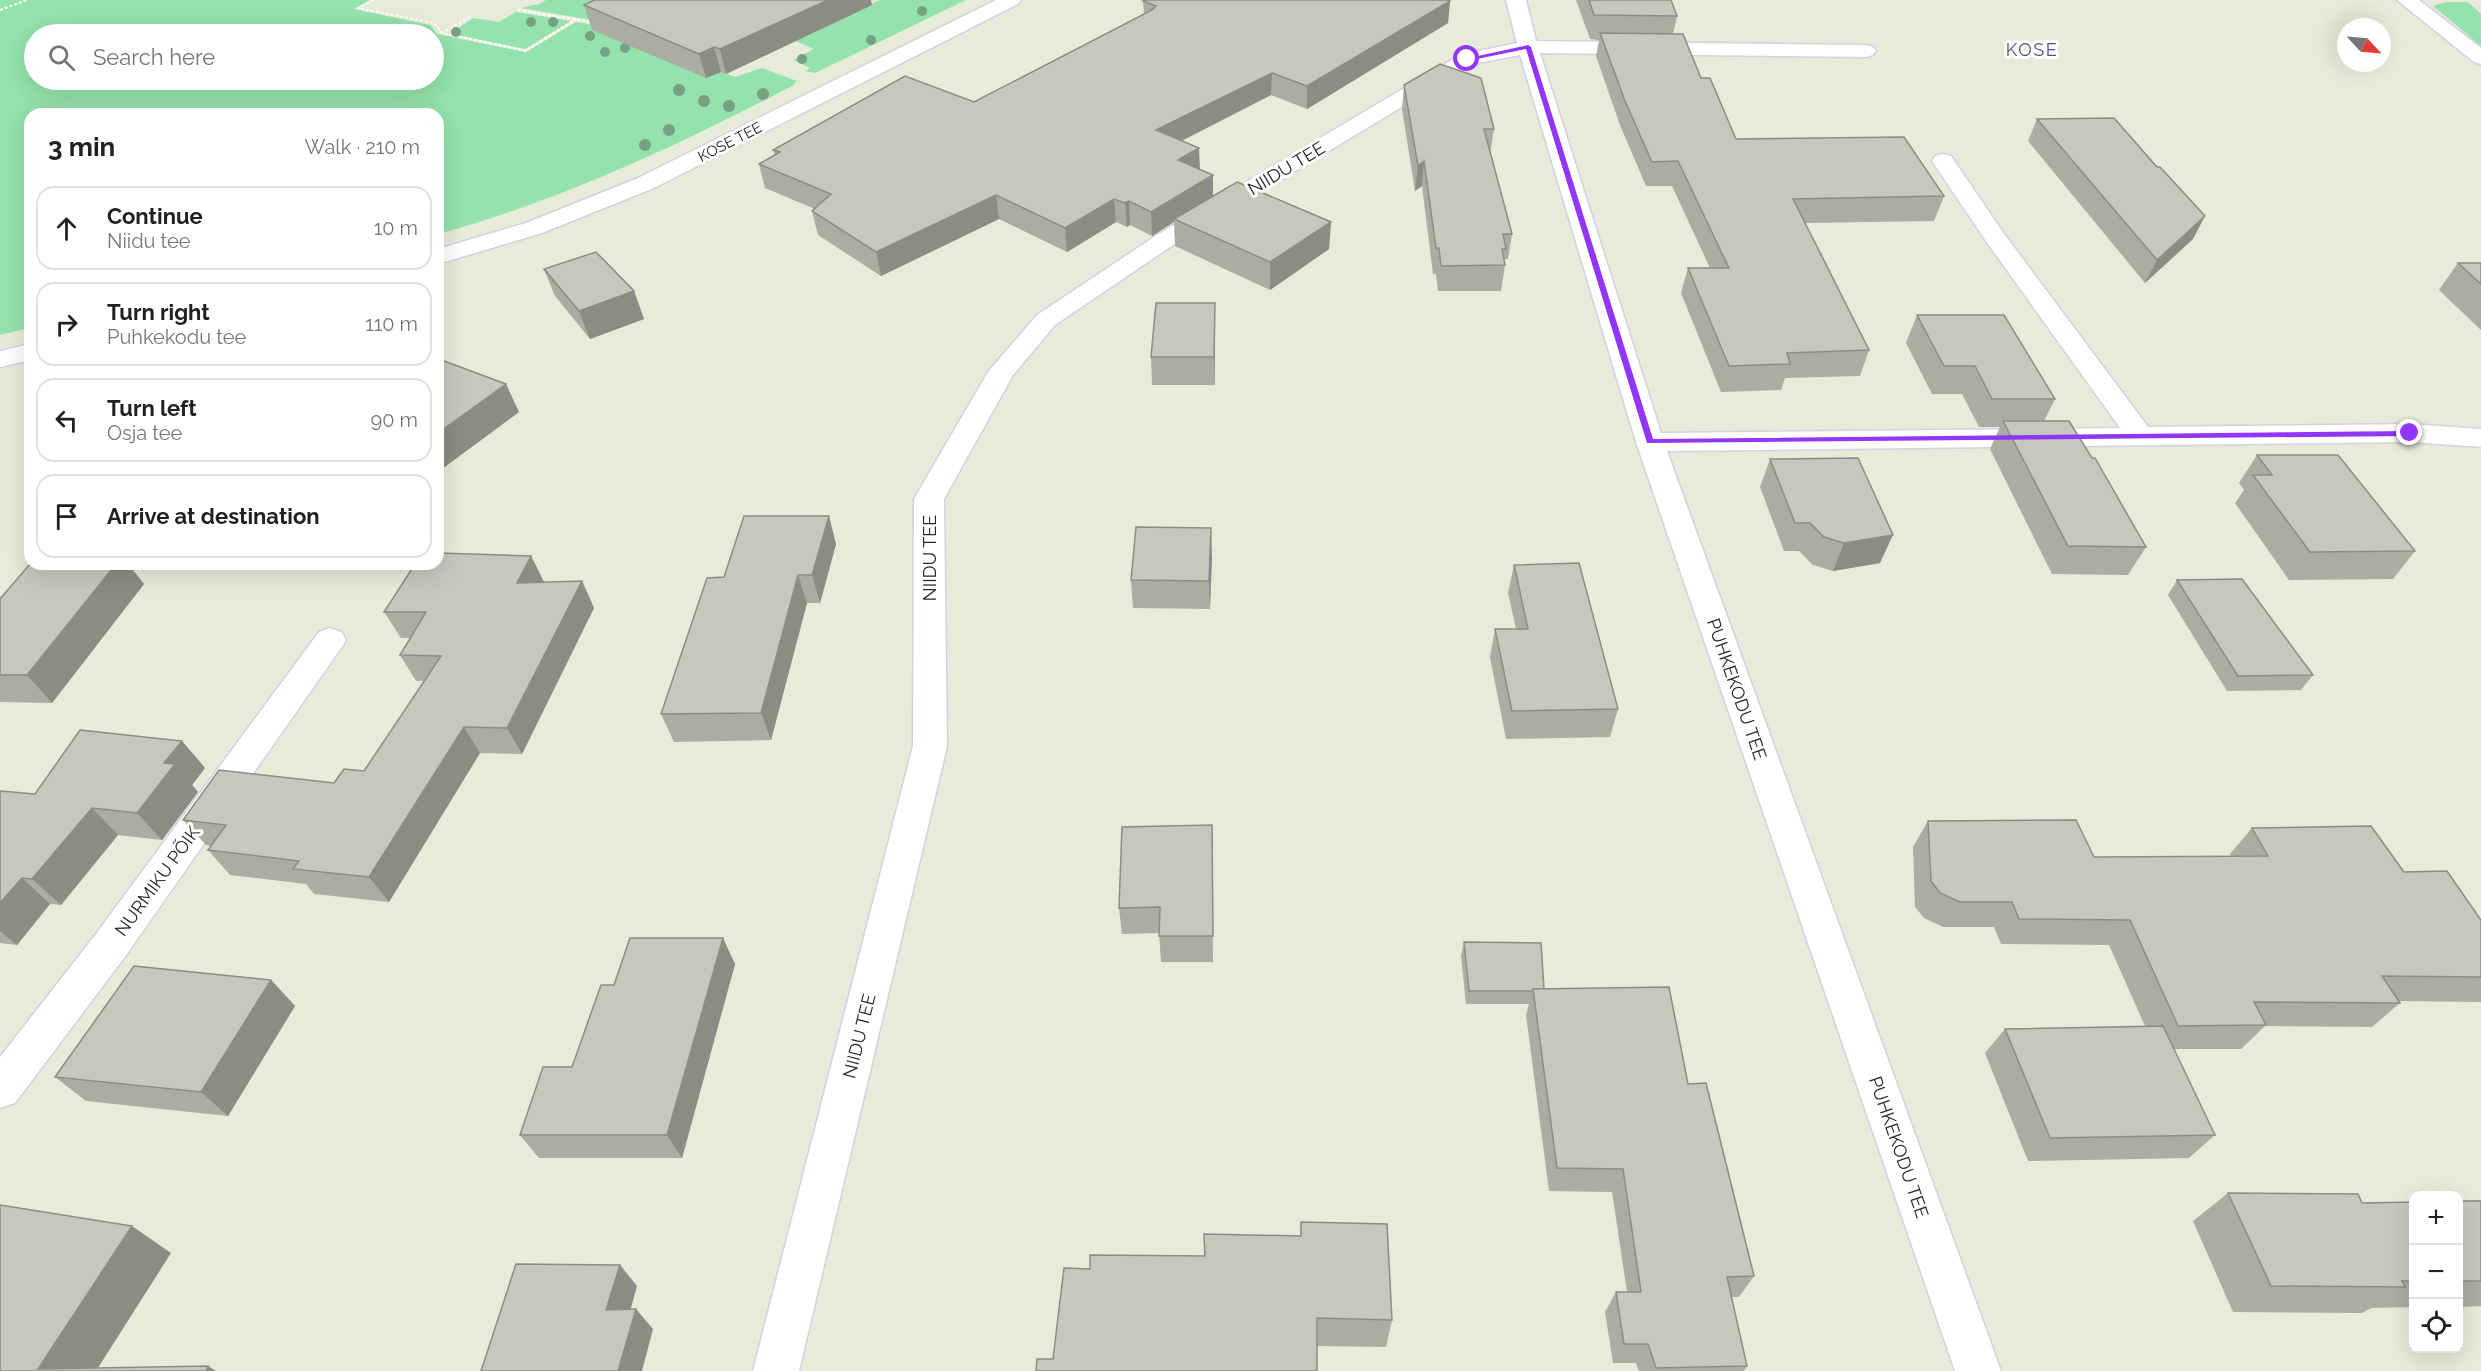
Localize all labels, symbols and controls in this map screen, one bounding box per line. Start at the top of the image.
north arrow [2337,18,2391,72]
search box [24,24,444,90]
district label: KOSE [2006,39,2058,60]
icon: search [45,41,78,74]
text: Search here [93,44,215,70]
route start [1453,45,1479,71]
street label: KOSE TEE [695,118,765,166]
text: 3 min [48,132,115,162]
text: Walk · 210 m [305,135,420,159]
street label: NIIDU TEE [1244,137,1328,199]
text: Continue [107,203,203,229]
icon: ahead [50,212,83,245]
text: 10 m [374,216,418,240]
text: Niidu tee [107,229,191,253]
text: Turn right [107,299,210,325]
icon: right [50,308,83,341]
text: 110 m [365,312,418,336]
text: Puhkekodu tee [107,325,246,349]
text: Turn left [107,395,197,421]
icon: left [50,404,83,437]
text: 90 m [371,408,418,432]
route end [2396,419,2422,445]
text: Osja tee [107,421,182,445]
icon: arrive [50,500,83,533]
text: Arrive at destination [107,503,320,529]
street label: NIIDU TEE [919,515,940,601]
street label: PUHKEKODU TEE [1703,615,1771,763]
street label: NURMIKU PÕIK [110,822,204,940]
street label: NIIDU TEE [838,992,880,1080]
street label: PUHKEKODU TEE [1865,1073,1933,1221]
map controls [2409,1191,2463,1353]
button: + [2409,1191,2463,1245]
button: − [2409,1245,2463,1299]
button: locate [2409,1299,2463,1353]

